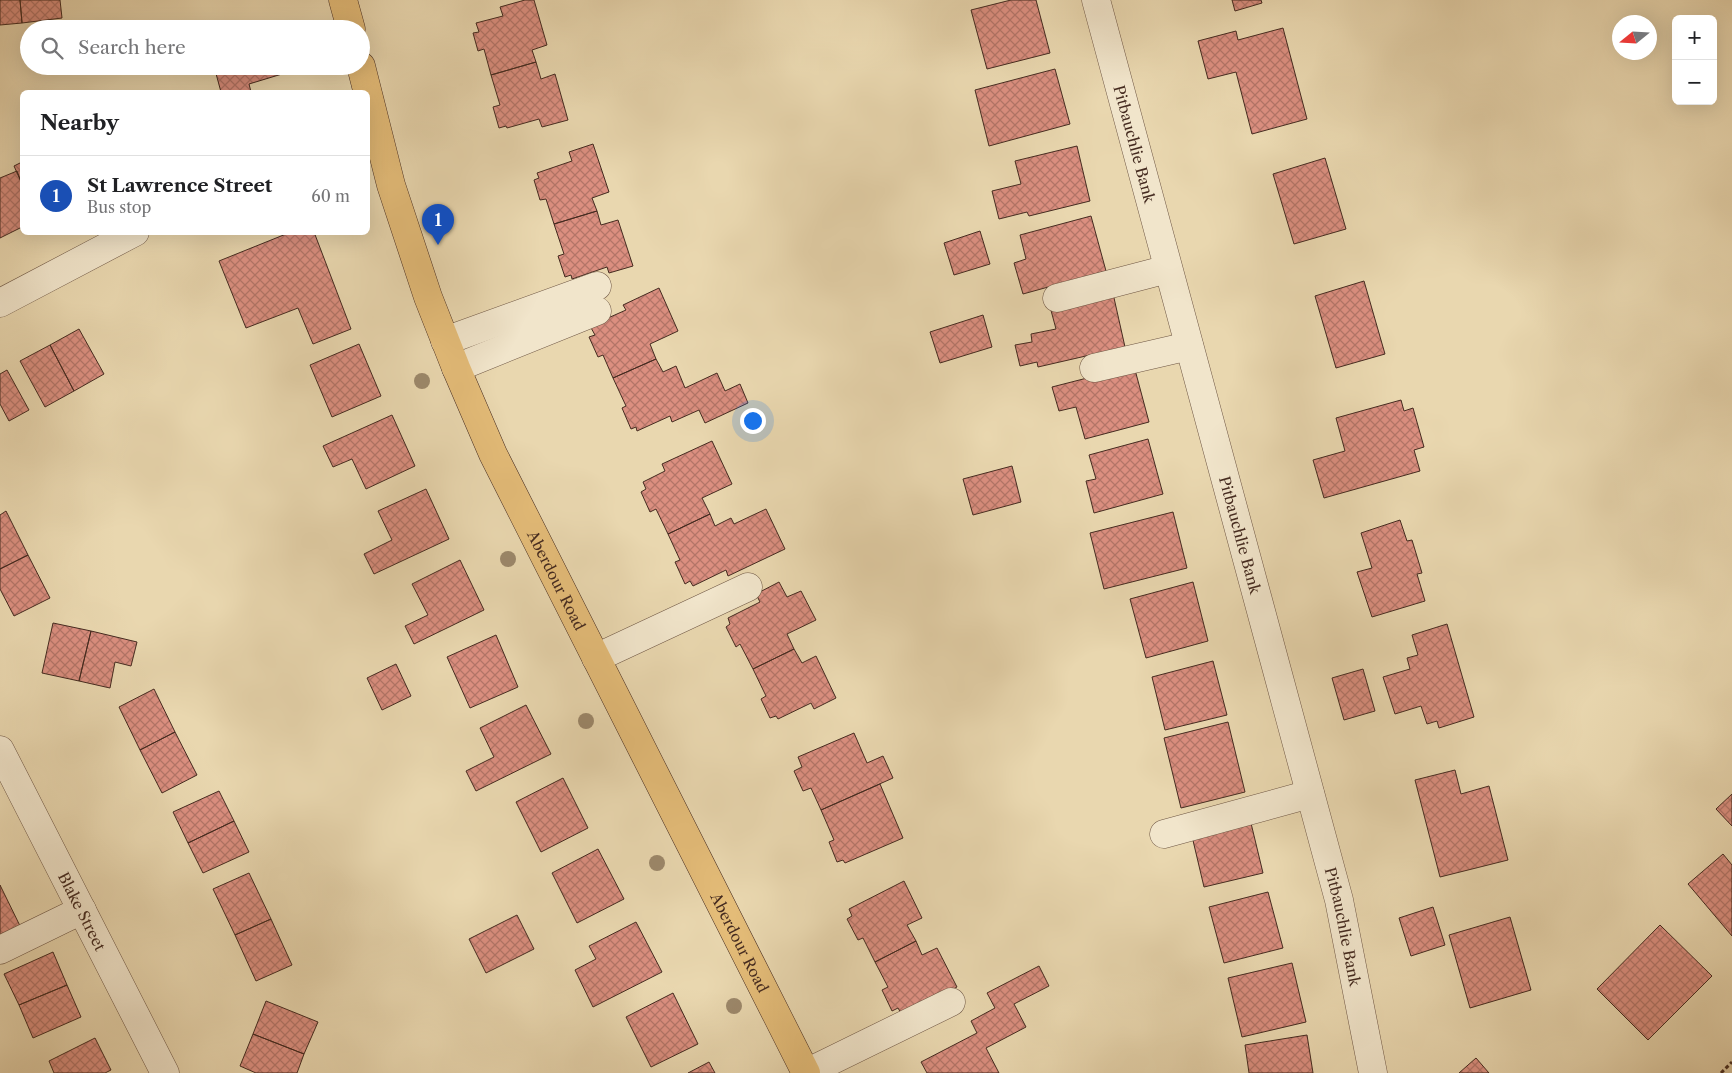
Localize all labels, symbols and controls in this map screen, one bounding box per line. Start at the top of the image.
north arrow [1612,15,1657,60]
map controls [1672,15,1717,105]
button: + [1672,15,1717,60]
search box [20,20,370,75]
icon: search [38,34,66,62]
text: Search here [78,36,186,59]
button: − [1672,60,1717,105]
street label: Pitbauchlie Bank [1110,83,1160,206]
text: Nearby [40,110,119,135]
text: St Lawrence Street [87,174,273,197]
text: 1 [52,186,60,206]
text: 60 m [311,186,350,206]
text: Bus stop [87,197,151,217]
pin: 1 [422,204,454,245]
your location [740,408,766,434]
street label: Pitbauchlie Bank [1215,474,1266,597]
street label: Aberdour Road [523,526,590,633]
street label: Pitbauchlie Bank [1321,865,1365,989]
street label: Blake Street [54,869,111,954]
street label: Aberdour Road [706,888,773,996]

